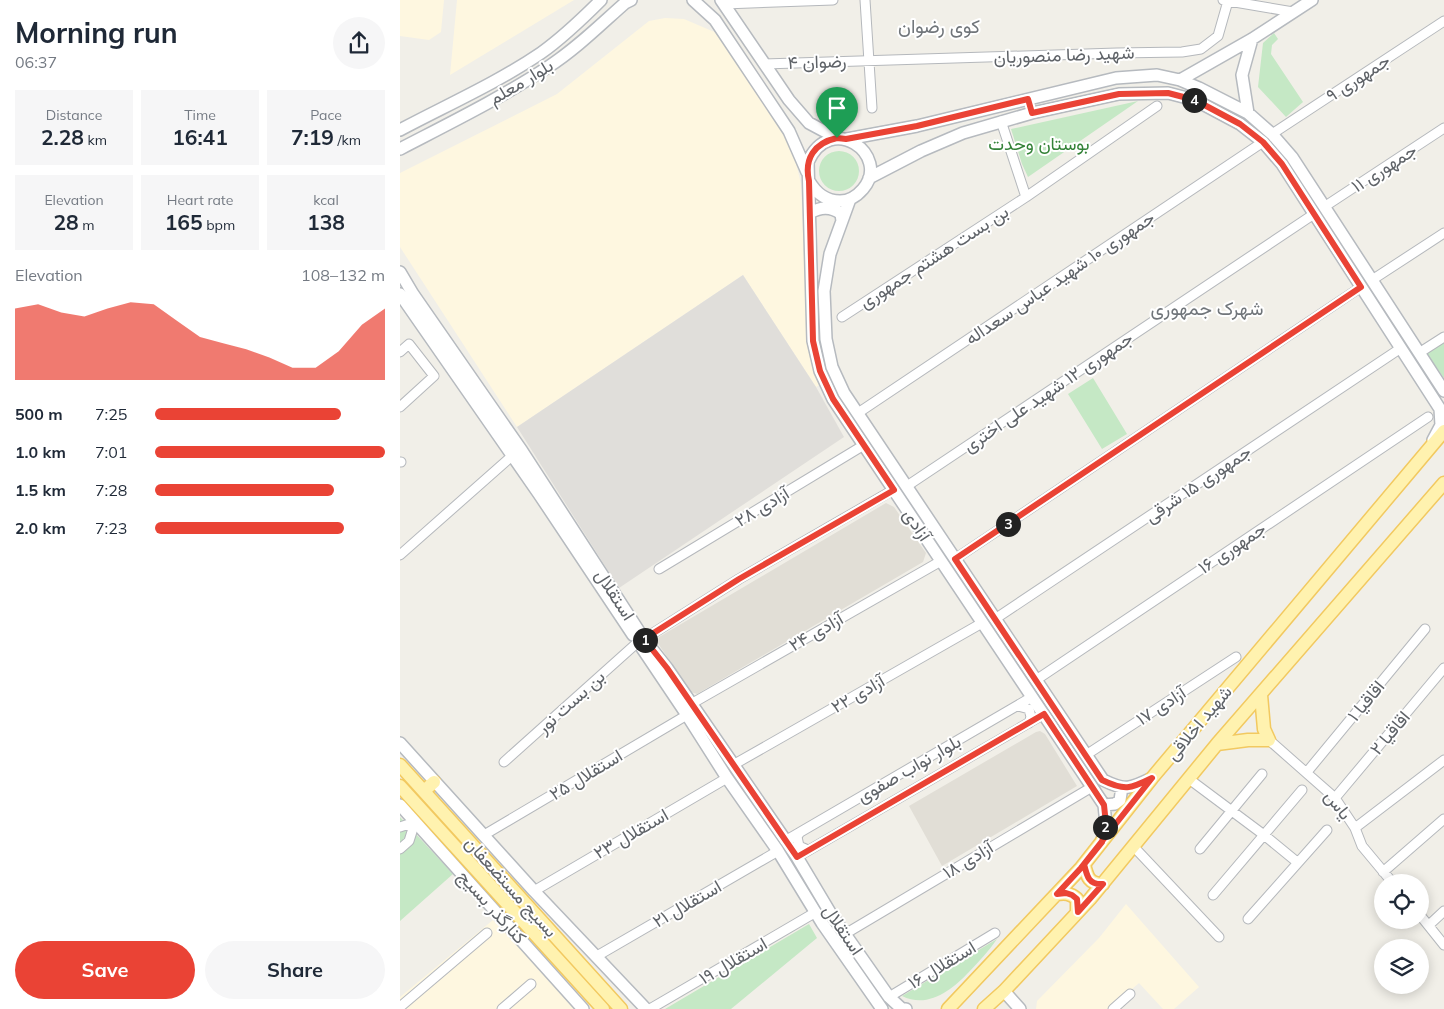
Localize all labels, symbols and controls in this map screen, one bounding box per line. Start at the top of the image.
district label: کوی رضوان [898,14,980,38]
text: Morning run [15,15,178,50]
button: share [333,17,385,69]
street label: شهید رضا منصوریان [993,41,1135,68]
street label: جمهوری ۹ [1321,48,1394,107]
street label: رضوان ۴ [787,49,847,74]
text: 06:37 [15,52,57,72]
street label: بلوار معلم [484,53,558,111]
pin [816,87,858,138]
pin: 4 [1182,88,1206,112]
text: 4 [1190,91,1199,109]
icon: arrive [823,94,851,122]
text: Distance [46,106,102,124]
text: Time [184,106,216,124]
text: Pace [310,106,342,124]
text: 2.28 [41,124,84,150]
text: 16:41 [172,124,228,150]
text: 7:19 [291,124,334,150]
text: km [84,131,107,149]
text: /km [334,131,361,149]
park label: بوستان وحدت [988,132,1090,155]
street label: جمهوری ۱۱ [1347,138,1421,197]
text: Elevation [44,191,104,209]
text: Heart rate [167,191,233,209]
text: kcal [313,191,339,209]
street label: بن بست هشتم جمهوری [855,200,1013,314]
street label: جمهوری ۱۰ شهید عباس سعداله [961,206,1159,350]
text: 28 [53,209,79,235]
text: 165 [165,209,203,235]
text: 138 [307,209,345,235]
text: m [79,216,95,234]
text: bpm [203,216,235,234]
text: Elevation [15,265,83,285]
text: 108–132 m [301,265,385,285]
district label: شهرک جمهوری [1150,296,1264,320]
street label: جمهوری ۱۲ شهید علی اختری [958,326,1137,457]
text: 500 m [15,404,63,424]
text: 7:25 [95,404,127,424]
street label: جمهوری ۱۵ شرقی [1140,440,1255,528]
text: 1.0 km [15,442,66,462]
text: 7:01 [95,442,127,462]
text: 1.5 km [15,480,66,500]
text: 7:28 [95,480,127,500]
street label: آزادی ۲۸ [730,480,795,532]
street label: آزادی [898,504,938,547]
pin: 3 [996,512,1020,536]
text: 3 [1004,515,1013,533]
street label: جمهوری ۱۶ [1193,517,1270,579]
text: 2.0 km [15,518,66,538]
text: 7:23 [95,518,127,538]
street label: استقلال [590,565,640,625]
street label: آزادی ۲۴ [784,606,849,656]
pin: 1 [632,628,658,652]
text: 1 [641,631,650,649]
street label: بن بست نور [531,665,610,739]
street label: آزادی ۲۲ [827,668,890,718]
street label: اقاقیا ۱ [1342,675,1389,726]
street label: آزادی ۱۷ [1131,680,1192,730]
street label: شهید اخلاقی [1161,680,1237,765]
street label: اقاقیا ۲ [1365,706,1415,759]
street label: بلوار نواب صفوی [853,729,965,808]
street label: استقلال ۲۵ [545,744,627,805]
street label: یاس [1320,785,1357,824]
street label: استقلال ۲۳ [589,803,672,864]
pin: 2 [1092,814,1118,840]
text: 2 [1101,818,1110,836]
street label: بسیج مستضعفان [459,831,563,943]
street label: آزادی ۱۸ [938,835,999,884]
street label: کنارگذر بسیج [452,865,532,949]
map controls [1374,874,1429,994]
button: locate [1374,874,1429,929]
street label: استقلال ۲۱ [648,875,725,933]
street label: استقلال [818,900,869,960]
street label: استقلال ۱۹ [694,932,771,989]
street label: استقلال ۱۶ [904,935,980,994]
button: layers [1374,939,1429,994]
button: Save [15,941,195,999]
button: Share [205,941,385,999]

